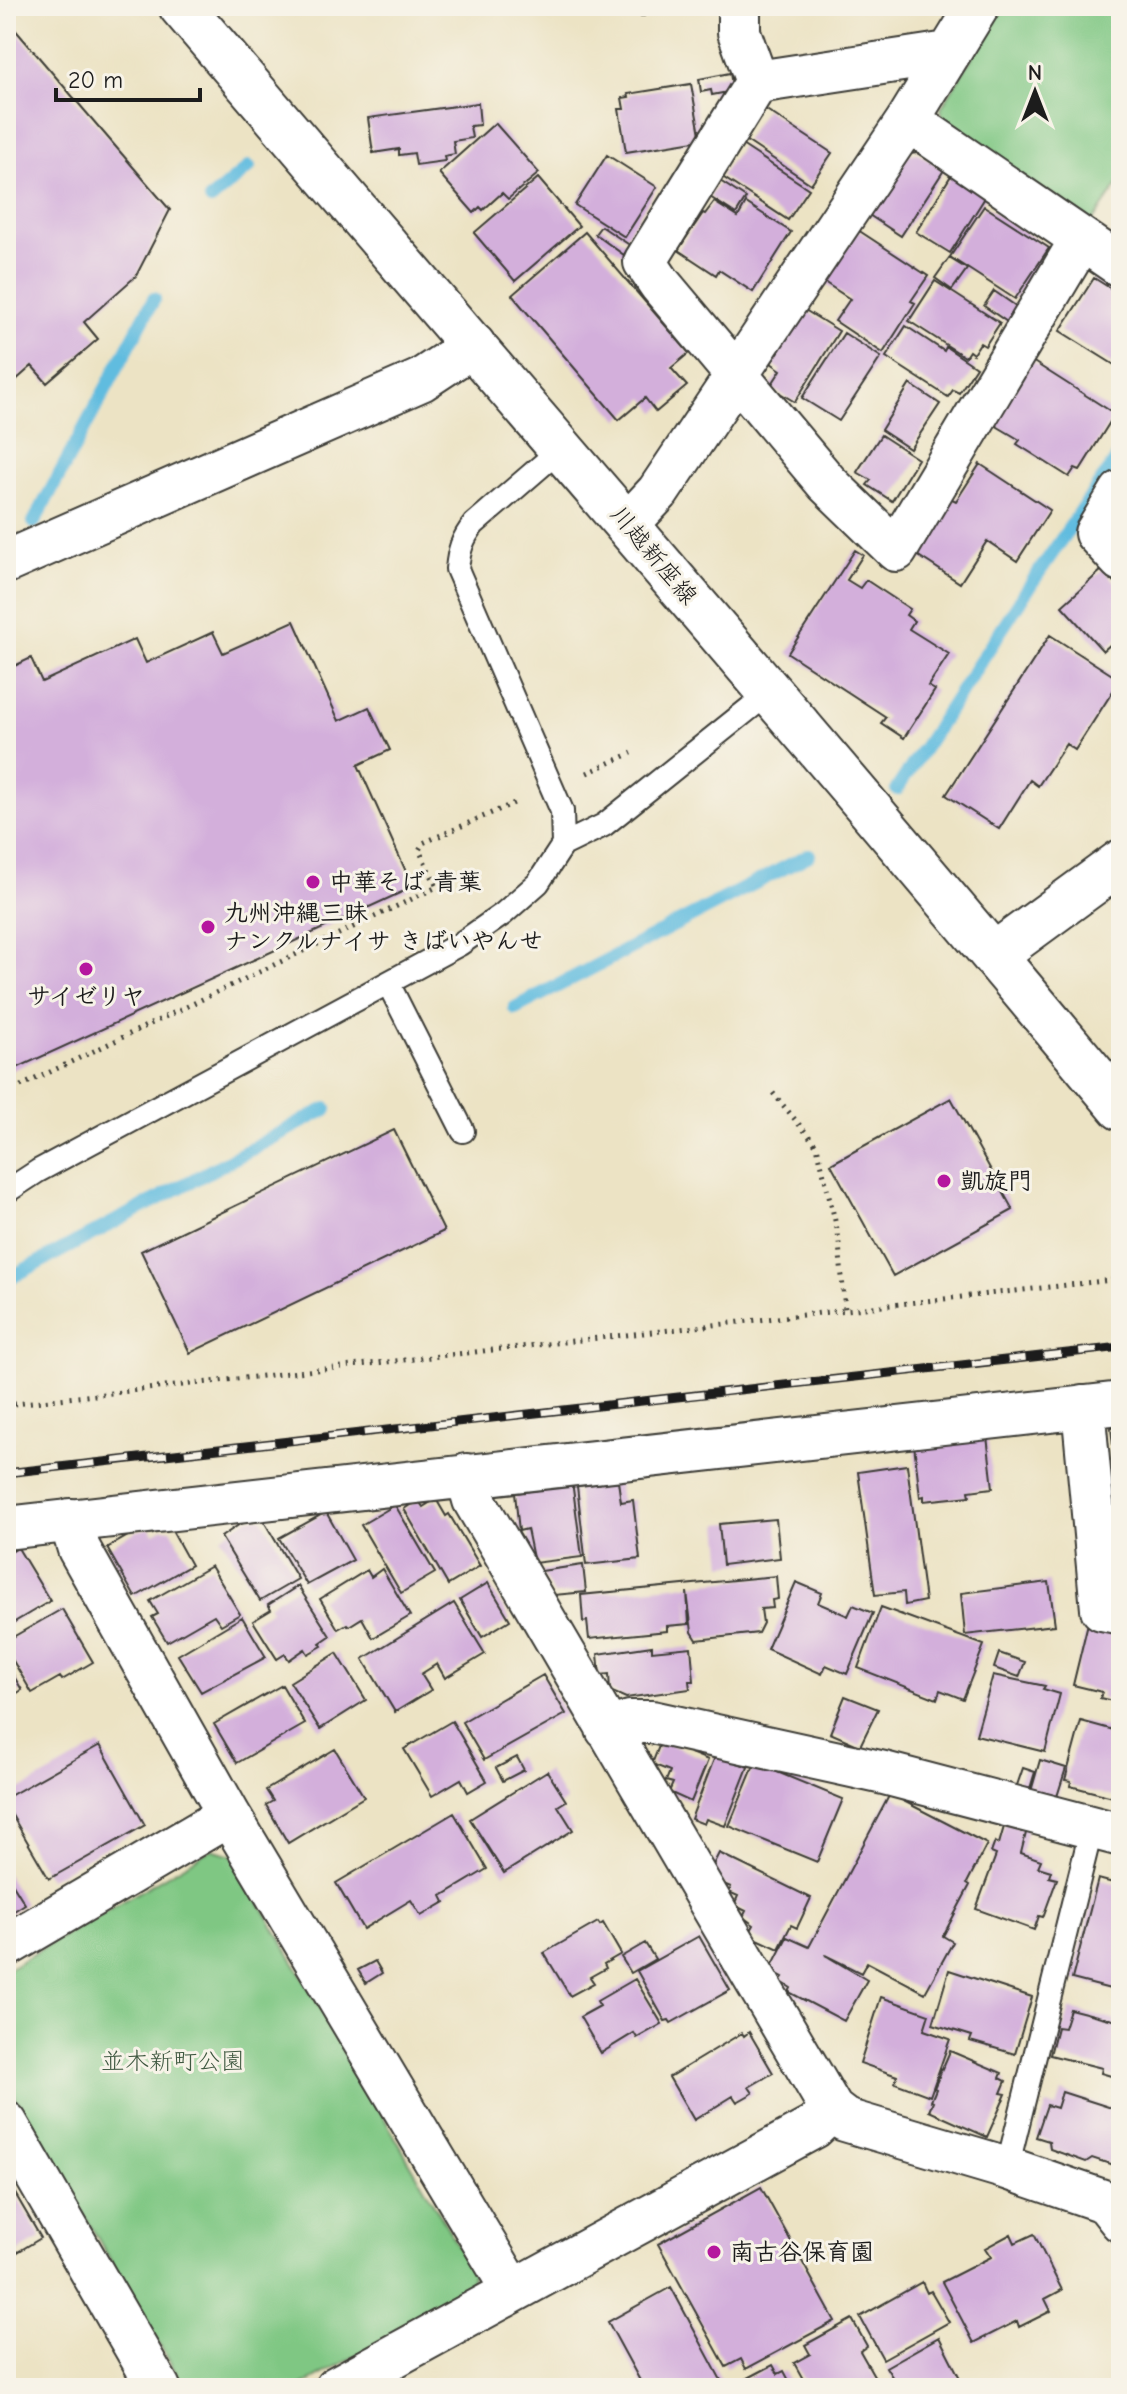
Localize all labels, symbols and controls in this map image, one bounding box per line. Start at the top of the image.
scale bar [56,52,200,102]
north arrow [995,52,1075,132]
text: N [1028,60,1042,86]
text: 20 m [68,66,123,94]
street label: 川越新座線 [605,500,703,610]
place label: 中華そば 青葉 [329,868,482,896]
marker: 中華そば 青葉 [304,873,322,891]
place label: 九州沖縄三昧 ナンクルナイサ きばいやんせ [224,899,543,955]
marker: 九州沖縄三昧 ナンクルナイサ きばいやんせ [199,918,217,936]
marker: サイゼリヤ [77,960,95,978]
place label: サイゼリヤ [27,982,145,1010]
place label: 凱旋門 [960,1167,1032,1195]
marker: 凱旋門 [935,1172,953,1190]
park label: 並木新町公園 [101,2047,245,2075]
place label: 南古谷保育園 [730,2238,874,2266]
marker: 南古谷保育園 [705,2243,723,2261]

